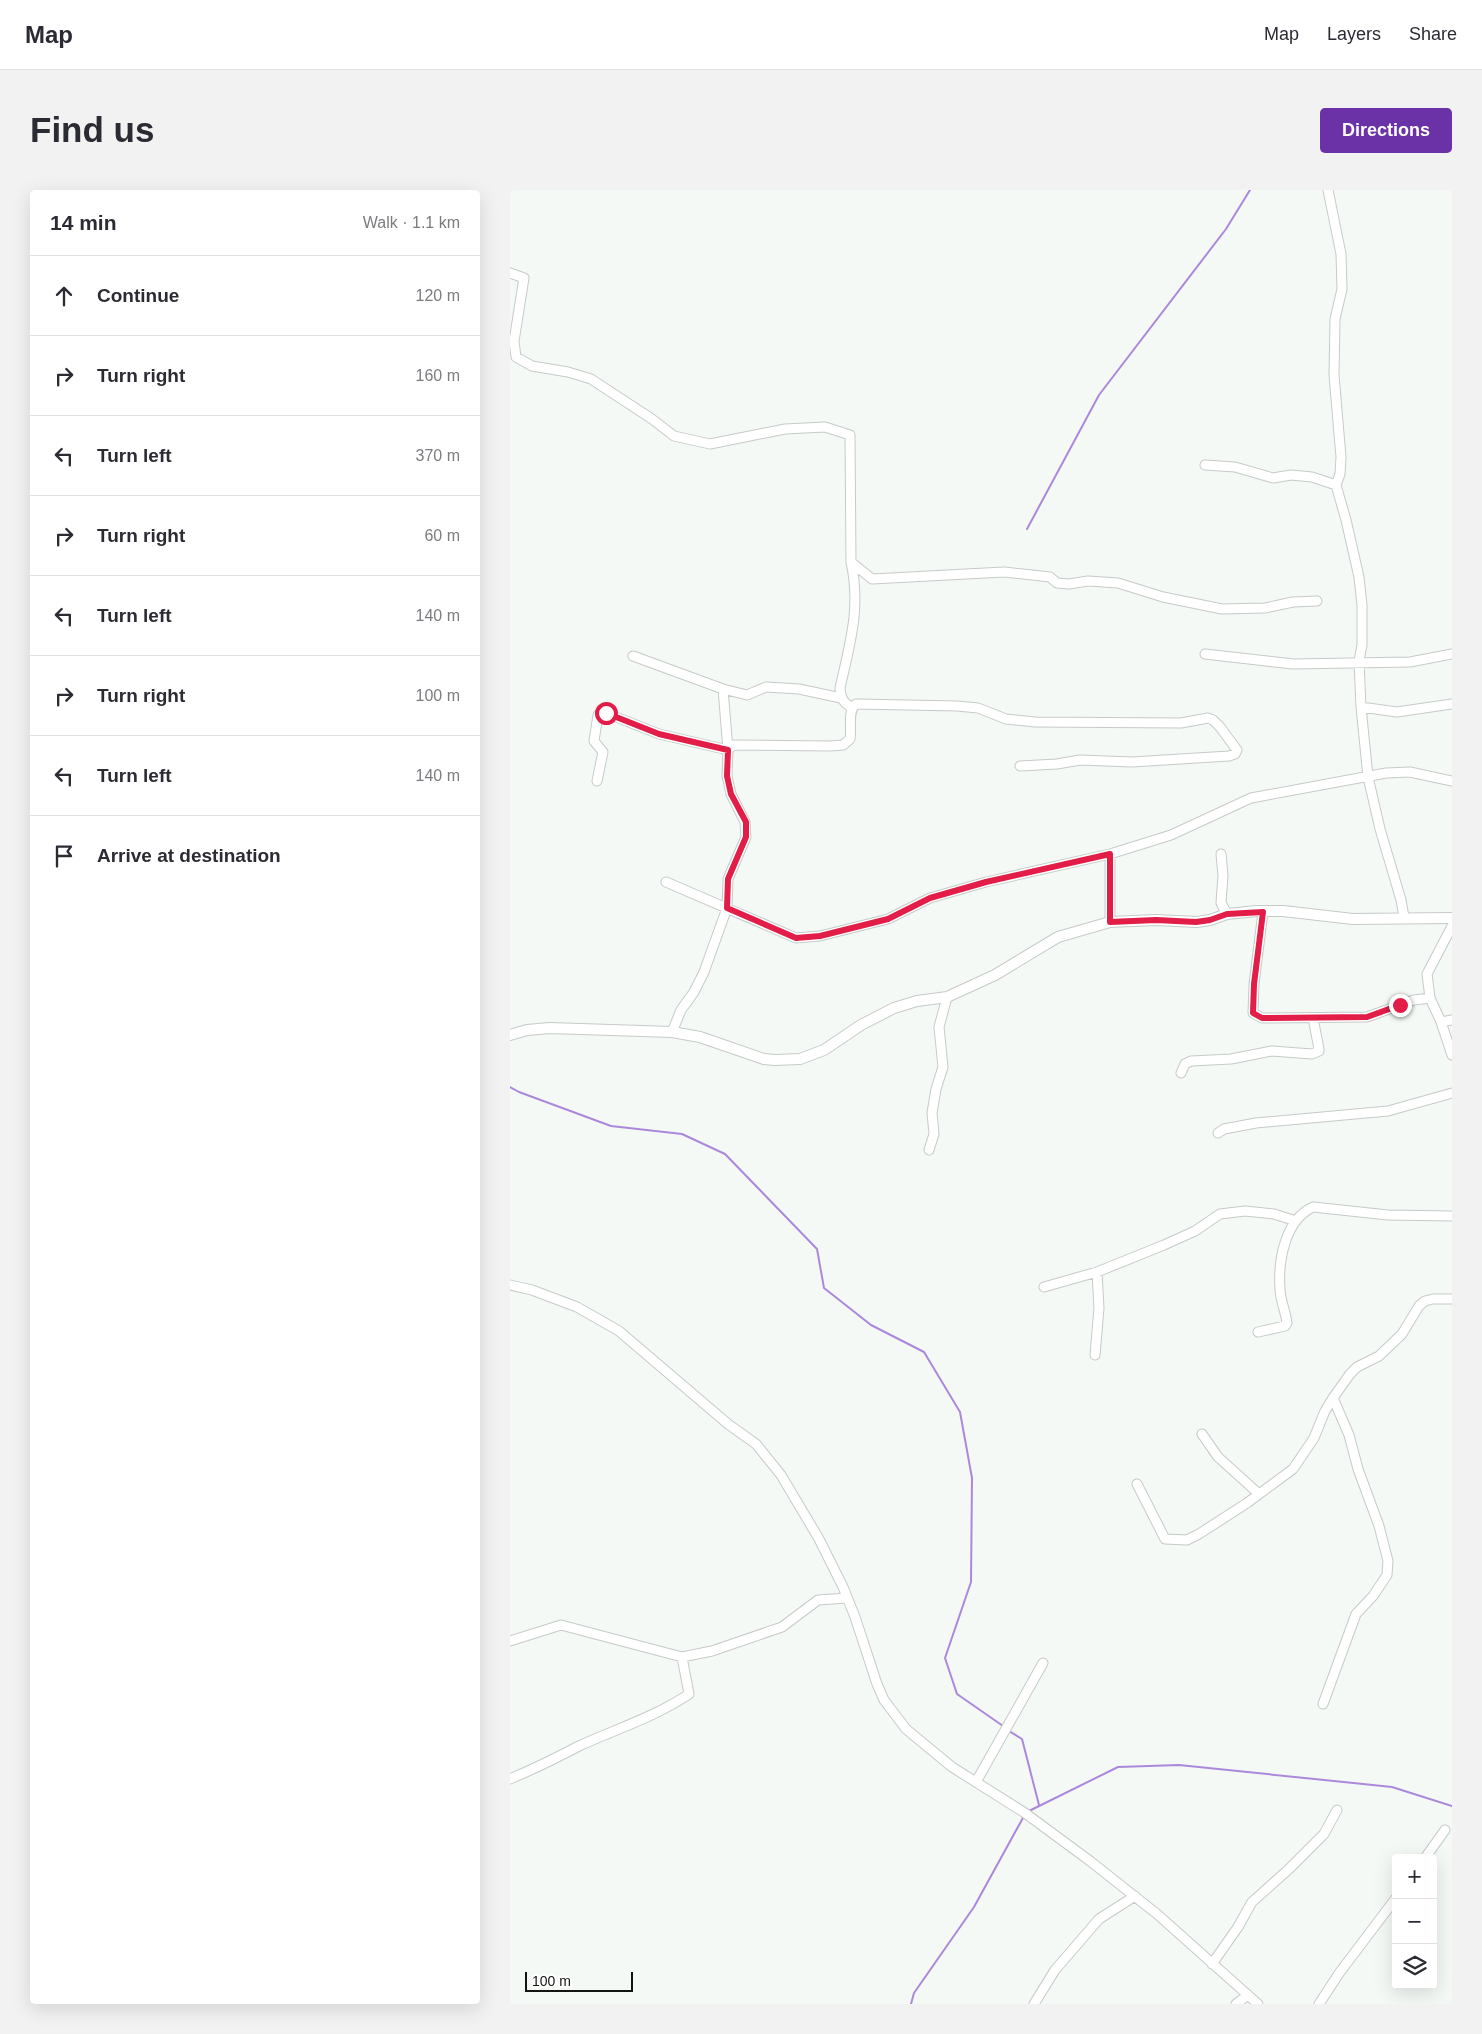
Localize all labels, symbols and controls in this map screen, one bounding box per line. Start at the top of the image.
text: Map [25,21,73,48]
text: Map [1264,24,1299,44]
text: Layers [1327,24,1381,44]
text: Share [1409,24,1457,44]
button: Directions [1320,108,1452,153]
text: Find us [30,110,154,149]
text: 14 min [50,211,117,234]
text: Walk · 1.1 km [363,214,460,231]
icon: ahead [50,282,78,310]
text: Continue [97,285,179,306]
text: 120 m [416,287,460,304]
icon: right [50,362,78,390]
text: Turn right [97,365,185,386]
text: 160 m [416,367,460,384]
icon: left [50,442,78,470]
text: Turn left [97,445,172,466]
text: 370 m [416,447,460,464]
icon: right [50,522,78,550]
text: Turn right [97,525,185,546]
text: 60 m [424,527,460,544]
icon: left [50,602,78,630]
text: Turn left [97,605,172,626]
text: 140 m [416,607,460,624]
icon: right [50,682,78,710]
text: Turn right [97,685,185,706]
text: 100 m [416,687,460,704]
route start [595,702,618,725]
icon: left [50,762,78,790]
text: Turn left [97,765,172,786]
text: 140 m [416,767,460,784]
icon: arrive [50,842,78,870]
text: Arrive at destination [97,845,281,866]
route end [1389,994,1412,1017]
map controls [1392,1854,1437,1989]
button: + [1392,1854,1437,1899]
button: − [1392,1899,1437,1944]
button: layers [1392,1944,1437,1989]
scale bar [525,1969,632,1992]
text: 100 m [532,1973,571,1989]

